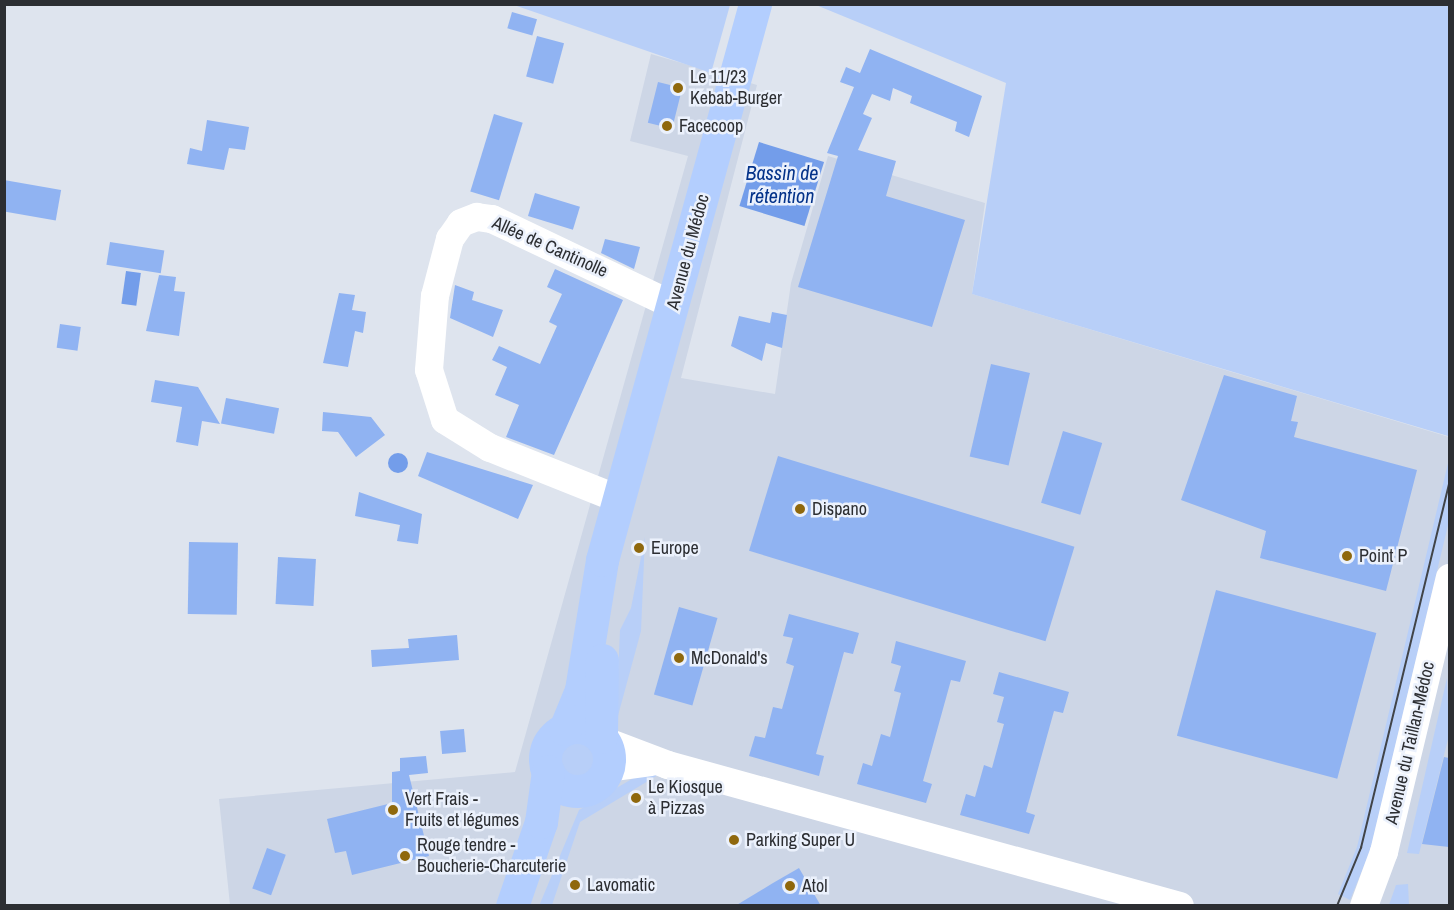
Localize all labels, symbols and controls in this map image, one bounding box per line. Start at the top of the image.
place label: Le 11/23 Kebab-Burger [690,67,782,110]
marker: Le 11/23 Kebab-Burger [671,81,685,95]
place label: Facecoop [679,115,743,137]
marker: Facecoop [660,119,674,133]
water label: Bassin de rétention [746,161,818,208]
street label: Avenue du Médoc [662,192,714,312]
street label: Allée de Cantinolle [489,212,611,282]
place label: Dispano [812,498,867,520]
marker: Dispano [793,502,807,516]
place label: Europe [651,537,699,559]
marker: Europe [632,541,646,555]
place label: Point P [1359,545,1407,567]
marker: Point P [1340,549,1354,563]
place label: McDonald's [691,647,768,669]
marker: McDonald's [672,651,686,665]
street label: Avenue du Taillan-Médoc [1381,659,1439,827]
place label: Le Kiosque à Pizzas [648,777,723,820]
place label: Vert Frais - Fruits et légumes [405,789,519,832]
marker: Le Kiosque à Pizzas [629,791,643,805]
marker: Vert Frais - Fruits et légumes [386,803,400,817]
place label: Parking Super U [746,829,855,851]
marker: Parking Super U [727,833,741,847]
place label: Rouge tendre - Boucherie-Charcuterie [417,835,566,878]
marker: Rouge tendre - Boucherie-Charcuterie [398,849,412,863]
place label: Lavomatic [587,874,655,896]
place label: Atol [802,875,827,897]
marker: Lavomatic [568,878,582,892]
marker: Atol [783,879,797,893]

